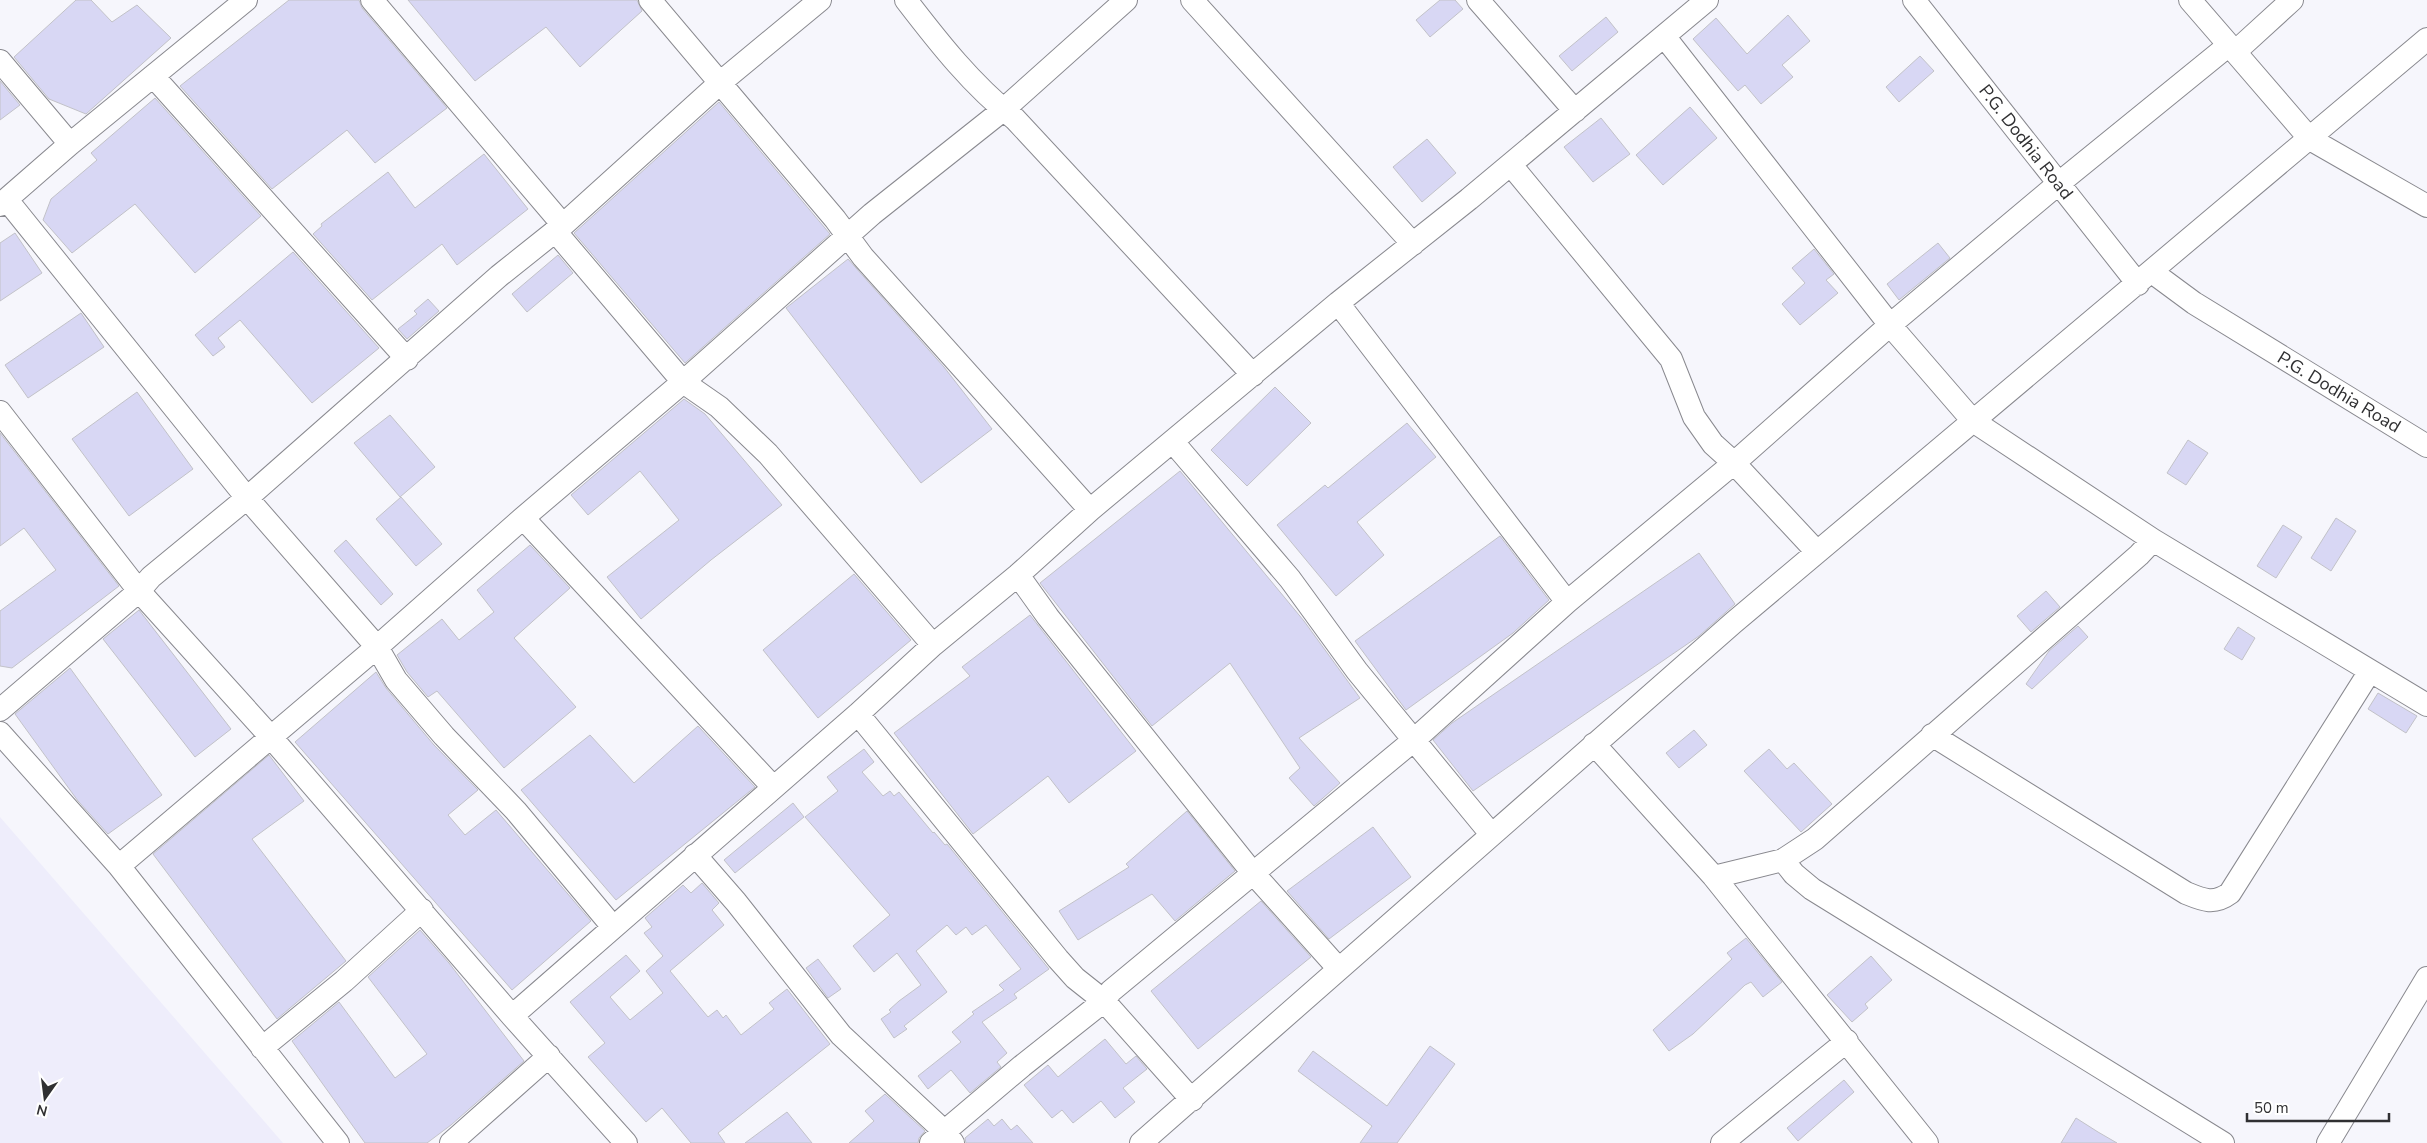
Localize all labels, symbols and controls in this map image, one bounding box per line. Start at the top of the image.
street label: P.G. Dodhia Road [1973,79,2079,205]
street label: P.G. Dodhia Road [2273,346,2405,438]
north arrow [20,1073,70,1123]
scale bar [2247,1090,2390,1122]
text: 50 m [2254,1098,2289,1118]
text: N [35,1100,49,1121]

